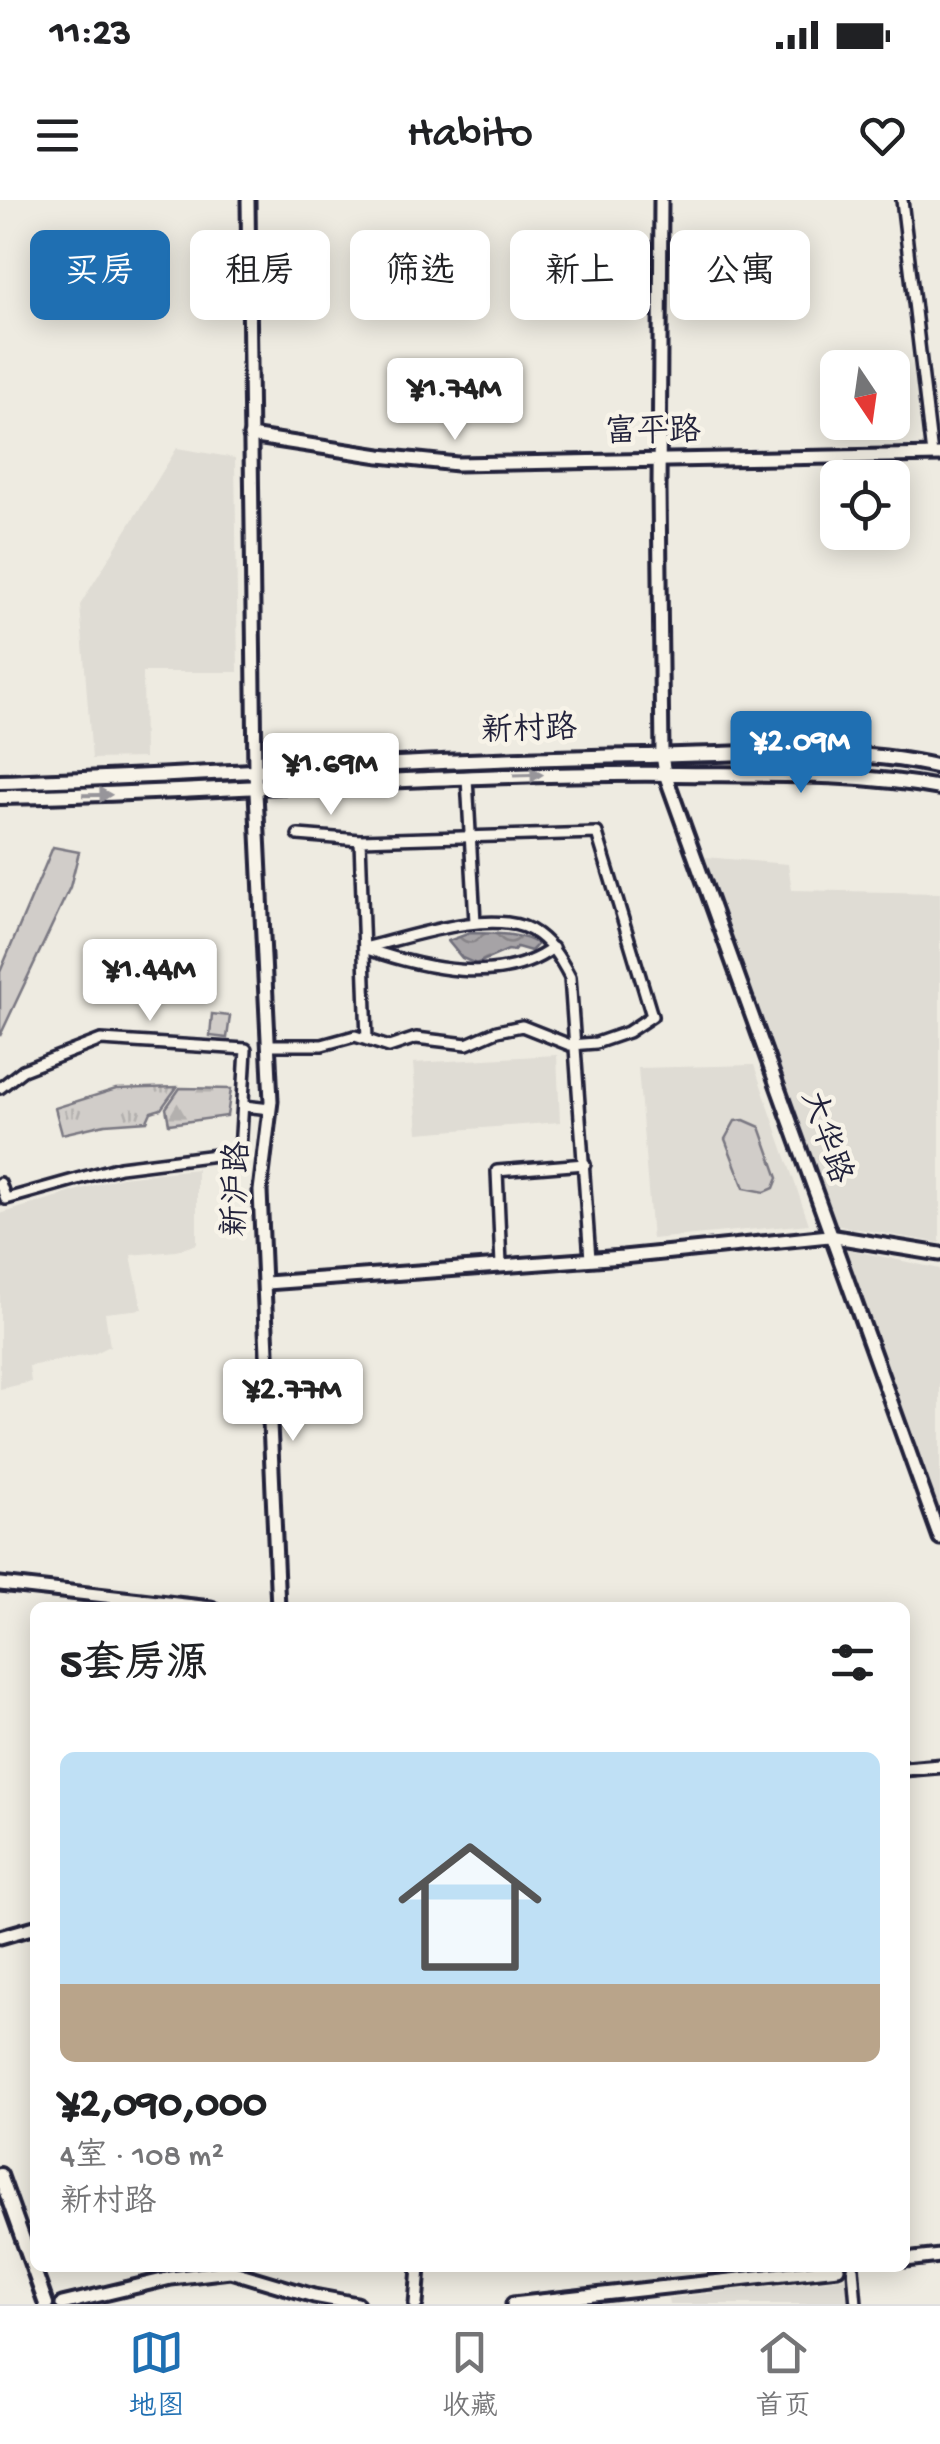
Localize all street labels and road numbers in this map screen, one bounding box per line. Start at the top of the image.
street label: 富平路 [605,412,701,454]
street label: 新村路 [480,709,578,753]
street label: 大华路 [790,1086,859,1190]
street label: 新沪路 [216,1140,260,1238]

